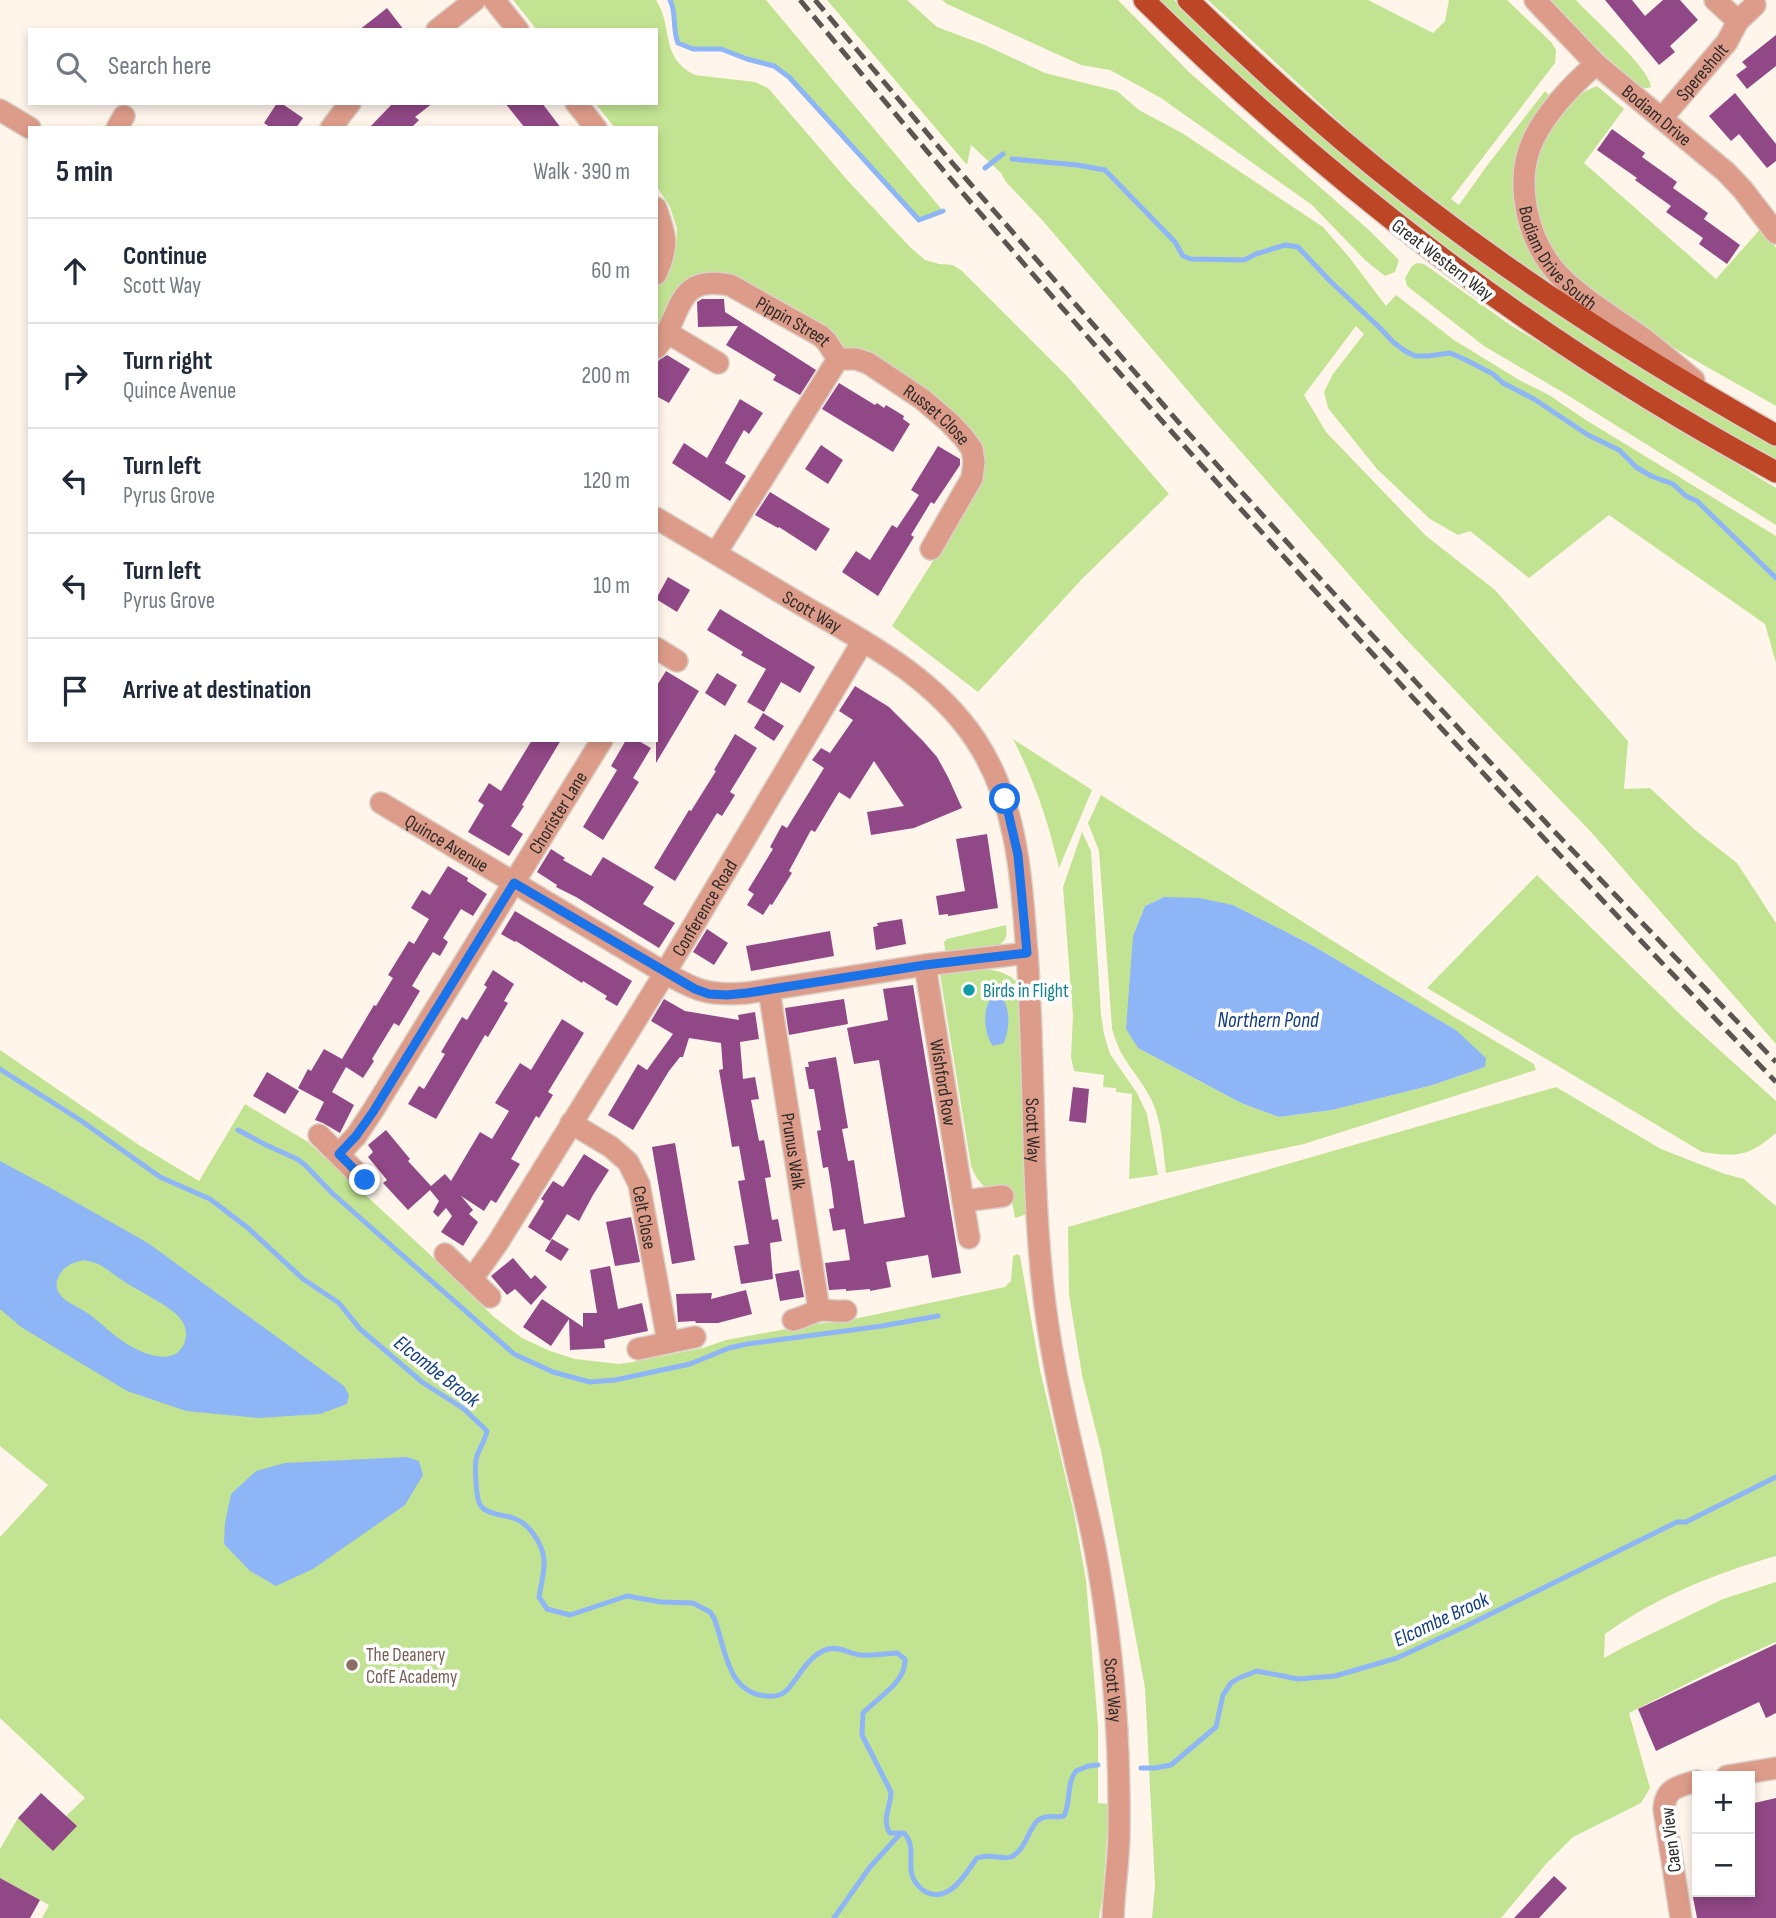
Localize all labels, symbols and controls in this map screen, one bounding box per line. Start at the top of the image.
search box [28,28,658,105]
street label: Speresholt [1672,39,1734,106]
icon: search [52,48,90,86]
text: Search here [108,51,211,82]
street label: Bodiam Drive [1617,80,1696,152]
text: 5 min [56,154,113,190]
text: Walk · 390 m [533,158,630,186]
street label: Bodiam Drive South [1513,204,1601,316]
street label: Great Western Way [1387,215,1498,306]
text: Continue [123,241,207,272]
icon: ahead [56,252,94,290]
text: 60 m [591,257,630,285]
text: Scott Way [123,272,201,300]
street label: Pippin Street [752,292,835,352]
text: Turn right [123,346,212,377]
icon: right [56,357,94,395]
text: 200 m [582,362,630,390]
text: Quince Avenue [123,377,236,405]
street label: Russet Close [899,380,975,450]
text: Turn left [123,451,201,482]
icon: left [56,462,94,500]
text: 120 m [584,467,630,495]
text: Pyrus Grove [123,482,215,510]
text: Turn left [123,556,201,587]
icon: left [56,567,94,605]
text: 10 m [593,572,630,600]
street label: Scott Way [778,586,846,639]
text: Pyrus Grove [123,587,215,615]
icon: arrive [56,672,94,710]
text: Arrive at destination [123,675,311,706]
street label: Chorister Lane [524,767,593,859]
route start [989,783,1020,814]
street label: Quince Avenue [400,810,492,878]
street label: Conference Road [668,856,743,961]
place label: Birds in Flight [983,980,1069,1003]
marker: Birds in Flight [961,982,977,998]
water label: Northern Pond [1217,1008,1320,1033]
street label: Wishford Row [924,1038,961,1128]
street label: Scott Way [1020,1098,1045,1163]
street label: Prunus Walk [775,1111,810,1192]
route end [349,1164,380,1195]
street label: Celt Close [627,1184,661,1251]
water label: Elcombe Brook [389,1330,485,1413]
water label: Elcombe Brook [1390,1586,1494,1652]
place label: The Deanery CofE Academy [366,1644,458,1689]
marker: The Deanery CofE Academy [344,1657,360,1673]
street label: Scott Way [1098,1657,1126,1724]
map controls [1692,1771,1755,1897]
button: + [1692,1771,1755,1834]
street label: Caen View [1656,1806,1687,1874]
button: − [1692,1834,1755,1897]

